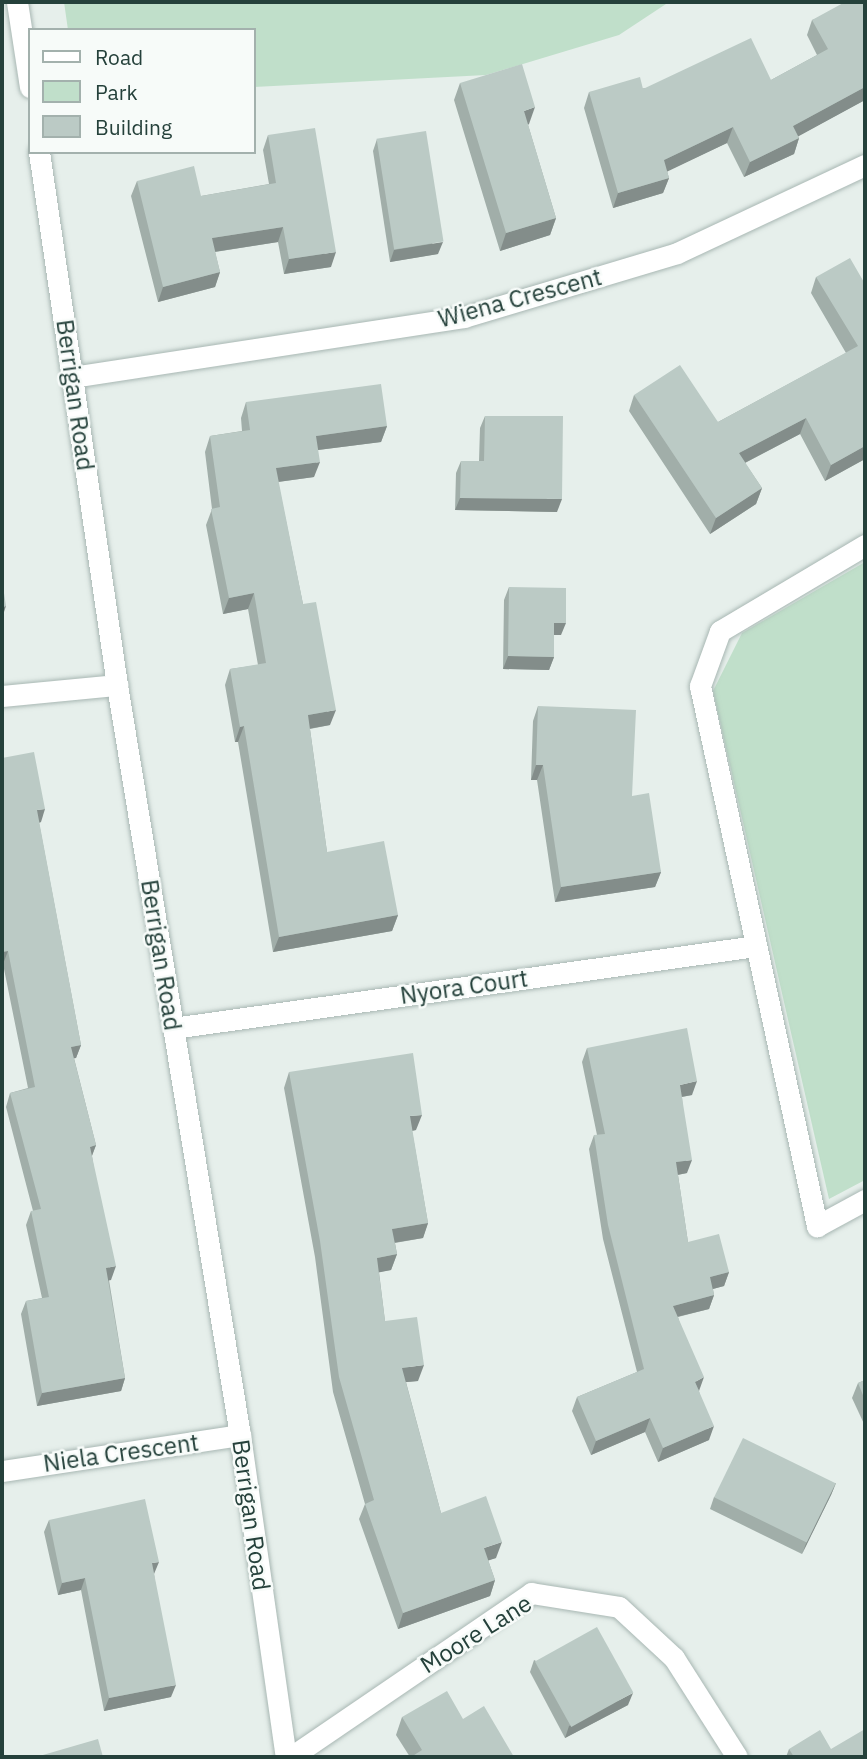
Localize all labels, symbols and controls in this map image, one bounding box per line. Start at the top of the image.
legend [28,28,256,154]
text: Road [95,43,143,71]
text: Park [95,78,138,106]
text: Building [95,113,172,141]
street label: Wiena Crescent [435,262,605,334]
street label: Berrigan Road [50,318,100,472]
street label: Berrigan Road [135,878,187,1032]
street label: Nyora Court [398,964,530,1010]
street label: Niela Crescent [41,1428,201,1478]
street label: Berrigan Road [226,1438,276,1592]
street label: Moore Lane [415,1589,537,1679]

